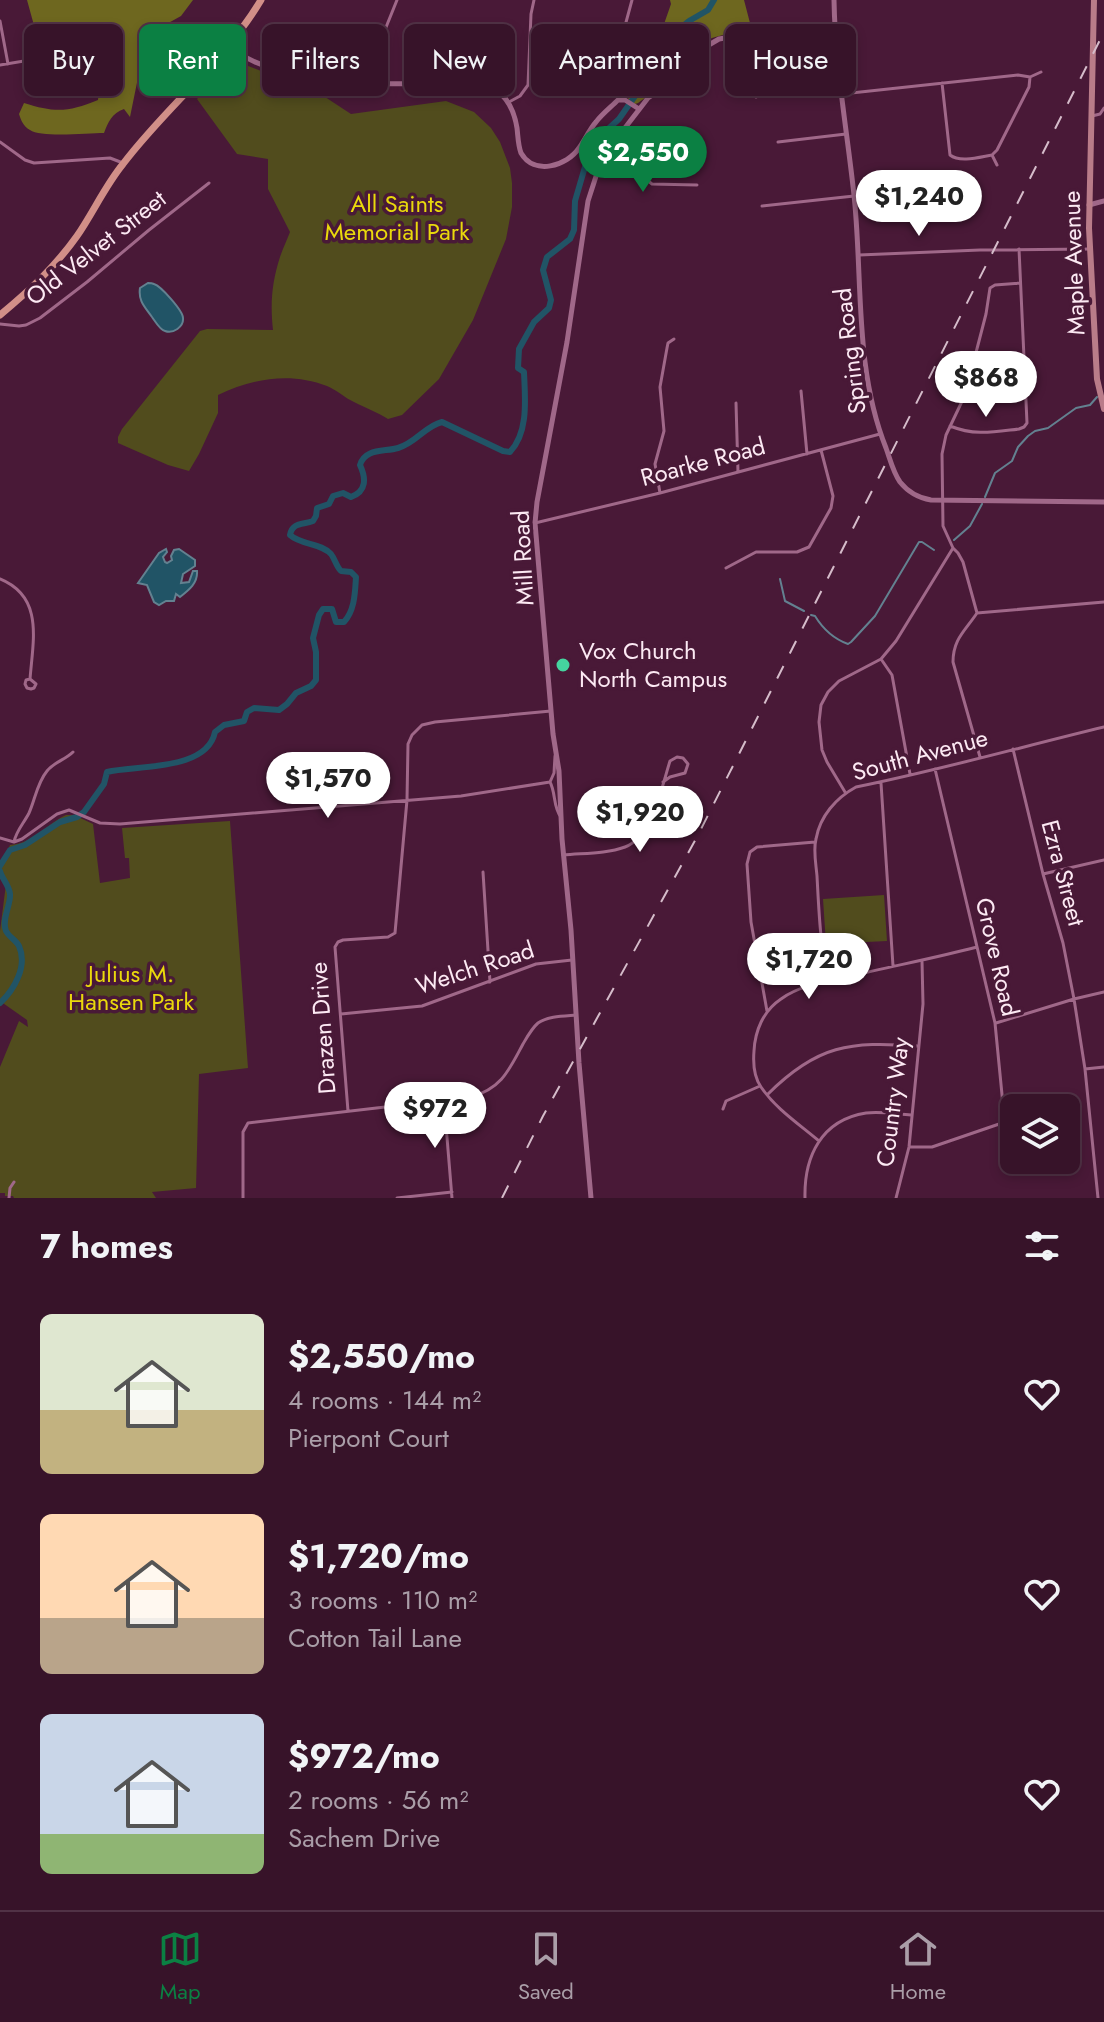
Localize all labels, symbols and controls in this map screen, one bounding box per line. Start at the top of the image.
chip: Buy [24,24,123,96]
chip: Rent [139,24,246,96]
chip: Filters [262,24,388,96]
chip: New [404,24,515,96]
chip: Apartment [531,24,709,96]
chip: House [725,24,856,96]
pin: $2,550 [578,126,708,194]
text: $2,550 [597,133,689,171]
pin: $1,240 [854,170,984,238]
text: $1,240 [874,177,964,215]
street label: Old Velvet Street [18,181,174,314]
park label: All Saints Memorial Park [324,186,470,249]
street label: Maple Avenue [1053,190,1094,336]
street label: Spring Road [824,286,875,416]
pin: $868 [939,351,1033,419]
text: $868 [953,358,1019,396]
street label: Roarke Road [637,428,769,495]
street label: Mill Road [503,509,542,607]
place label: Vox Church North Campus [579,633,727,696]
marker: Vox Church North Campus [554,656,572,674]
street label: South Avenue [848,720,992,789]
pin: $1,570 [263,752,393,820]
text: $1,570 [284,759,372,797]
pin: $1,920 [575,786,705,854]
text: $1,920 [595,793,685,831]
street label: Ezra Street [1033,816,1094,930]
street label: Grove Road [967,894,1028,1020]
street label: Welch Road [411,932,539,1003]
pin: $1,720 [744,933,874,1001]
text: $1,720 [765,940,853,978]
park label: Julius M. Hansen Park [68,956,194,1019]
street label: Drazen Drive [300,961,345,1095]
street label: Country Way [867,1035,918,1169]
pin: $972 [388,1082,482,1150]
text: $972 [402,1089,468,1127]
map controls [1000,1094,1080,1174]
button: layers [1000,1094,1080,1174]
text: 7 homes [40,1222,173,1271]
icon: filters [1020,1224,1064,1268]
text: $2,550/mo [288,1332,475,1381]
icon: home [104,1346,200,1442]
icon: heart [1020,1372,1064,1416]
text: 4 rooms · 144 m² [288,1381,481,1419]
text: Pierpont Court [288,1419,449,1457]
text: $1,720/mo [288,1532,469,1581]
icon: home [104,1546,200,1642]
icon: heart [1020,1572,1064,1616]
text: 3 rooms · 110 m² [288,1581,477,1619]
text: Cotton Tail Lane [288,1619,462,1657]
text: $972/mo [288,1732,440,1781]
icon: home [104,1746,200,1842]
icon: heart [1020,1772,1064,1816]
text: 2 rooms · 56 m² [288,1781,468,1819]
text: Sachem Drive [288,1819,440,1857]
tab: Map [158,1927,202,2007]
tab: Saved [518,1927,574,2007]
tab: Home [890,1927,946,2007]

